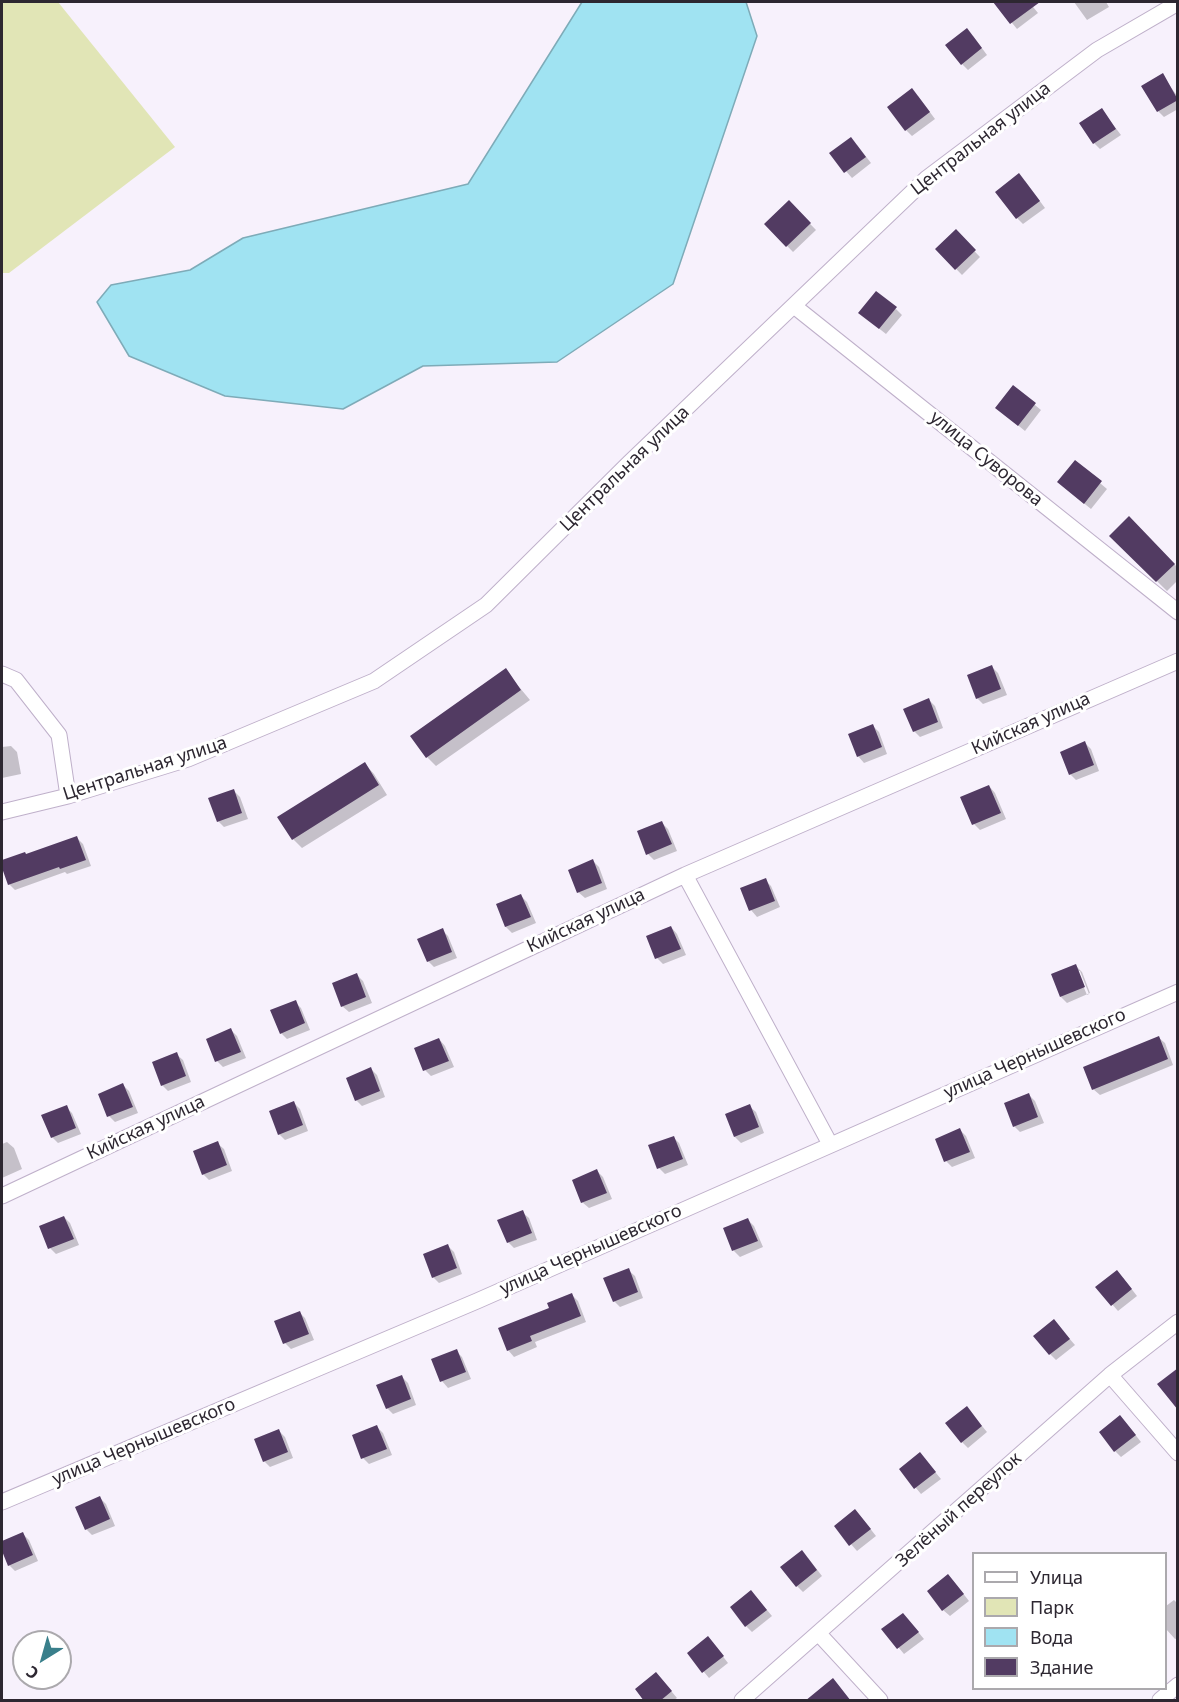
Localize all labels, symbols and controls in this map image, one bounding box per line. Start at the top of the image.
street label: Центральная улица [907,78,1055,200]
street label: Центральная улица [556,402,694,536]
street label: улица Суворова [925,407,1047,511]
street label: Кийская улица [968,688,1094,760]
street label: Центральная улица [60,732,230,806]
street label: Кийская улица [524,884,648,958]
street label: улица Чернышевского [941,1004,1129,1104]
street label: Кийская улица [84,1091,208,1165]
street label: улица Чернышевского [497,1200,685,1300]
street label: улица Чернышевского [49,1394,239,1490]
street label: Зелёный переулок [892,1448,1026,1572]
legend [972,1552,1167,1690]
text: Улица [1030,1565,1083,1589]
text: Парк [1030,1595,1074,1619]
text: Вода [1030,1625,1073,1649]
north arrow [12,1630,72,1690]
text: Здание [1030,1655,1093,1679]
text: С [22,1661,43,1685]

